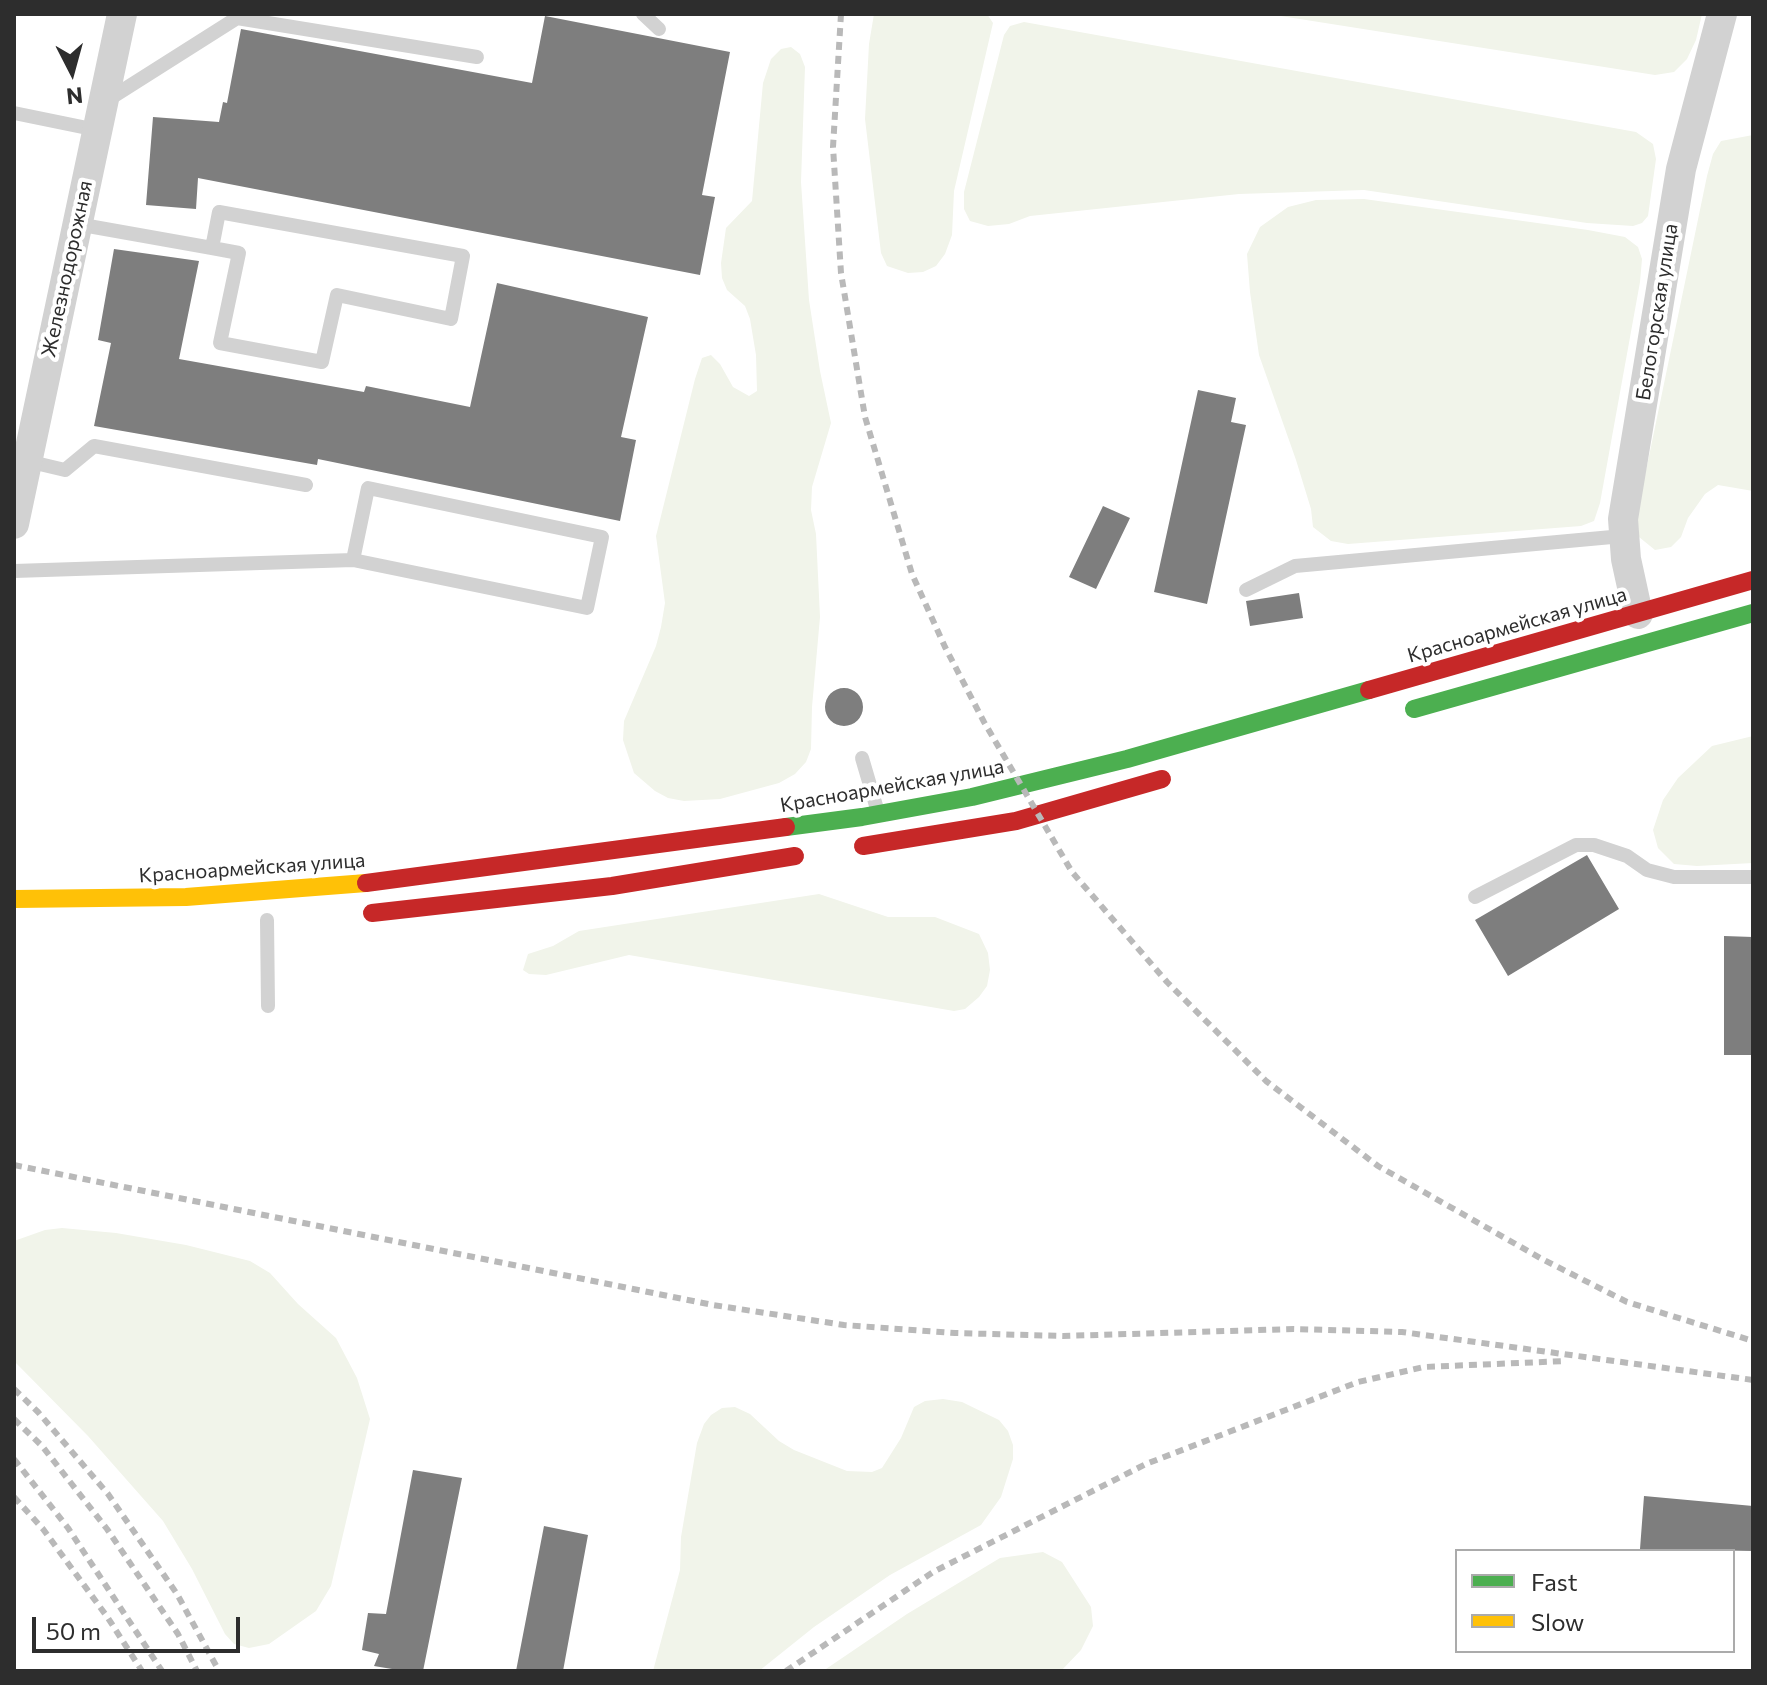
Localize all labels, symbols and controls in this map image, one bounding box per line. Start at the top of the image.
north arrow [32,32,112,112]
text: N [65,82,84,111]
street label: Железнодорожная [37,178,97,360]
street label: Белогорская улица [1631,222,1683,402]
street label: Красноармейская улица [1405,582,1629,668]
street label: Красноармейская улица [778,754,1006,818]
street label: Красноармейская улица [138,848,366,888]
legend [1455,1549,1735,1653]
text: Fast [1531,1567,1578,1596]
scale bar [36,1601,244,1651]
text: Slow [1531,1607,1584,1636]
text: 50 m [46,1616,101,1645]

